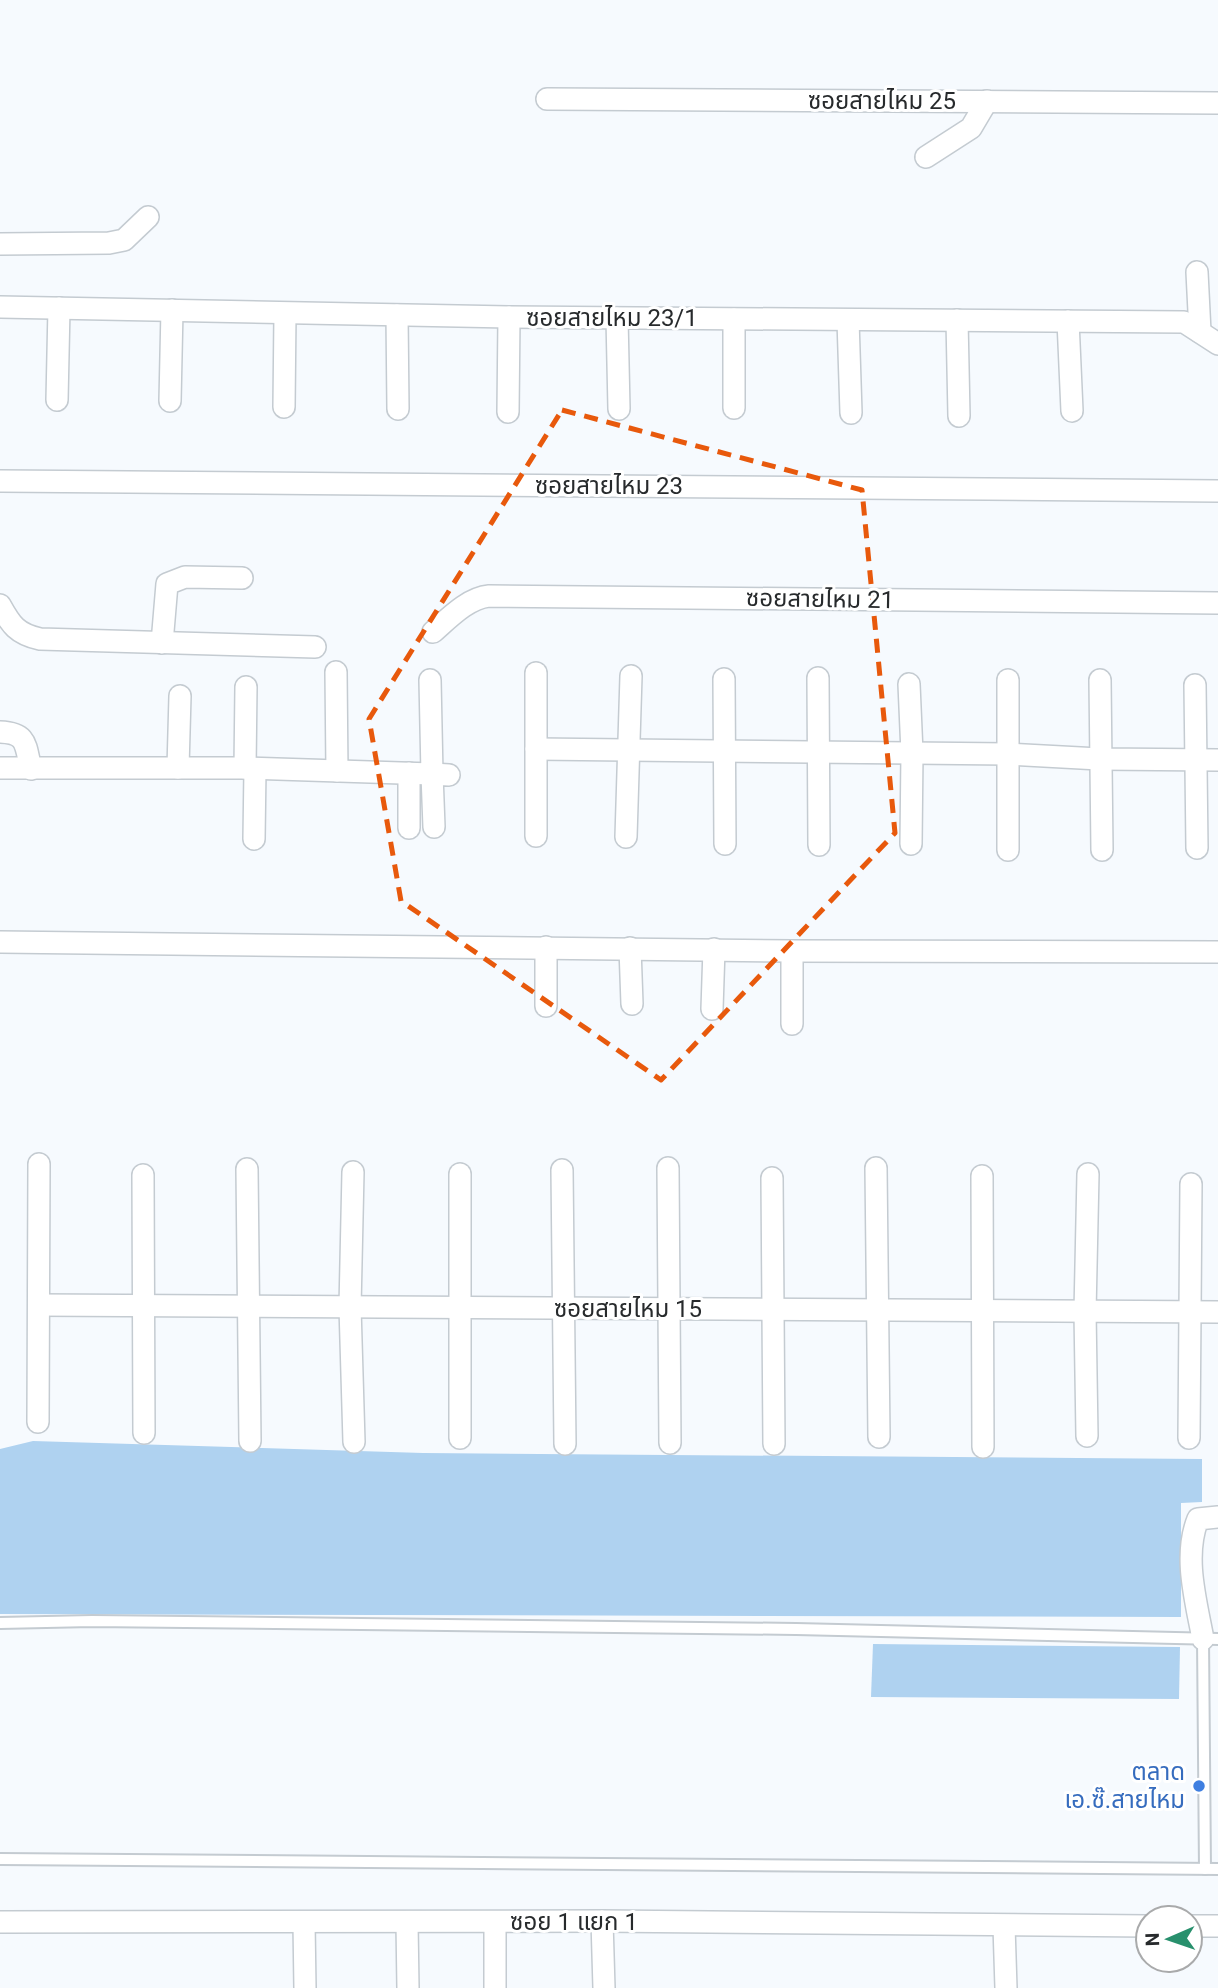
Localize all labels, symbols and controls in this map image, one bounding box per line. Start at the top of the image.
street label: ซอยสายไหม 25 [808,87,956,115]
street label: ซอยสายไหม 23/1 [526,304,698,332]
street label: ซอยสายไหม 23 [535,472,683,500]
street label: ซอยสายไหม 21 [746,584,894,614]
street label: ซอยสายไหม 15 [554,1295,702,1323]
place label: ตลาด เอ.ซ๊.สายไหม [1065,1758,1185,1814]
marker: ตลาด เอ.ซ๊.สายไหม [1191,1778,1207,1794]
north arrow [1134,1904,1204,1974]
street label: ซอย 1 แยก 1 [510,1908,638,1936]
text: N [1141,1932,1164,1947]

